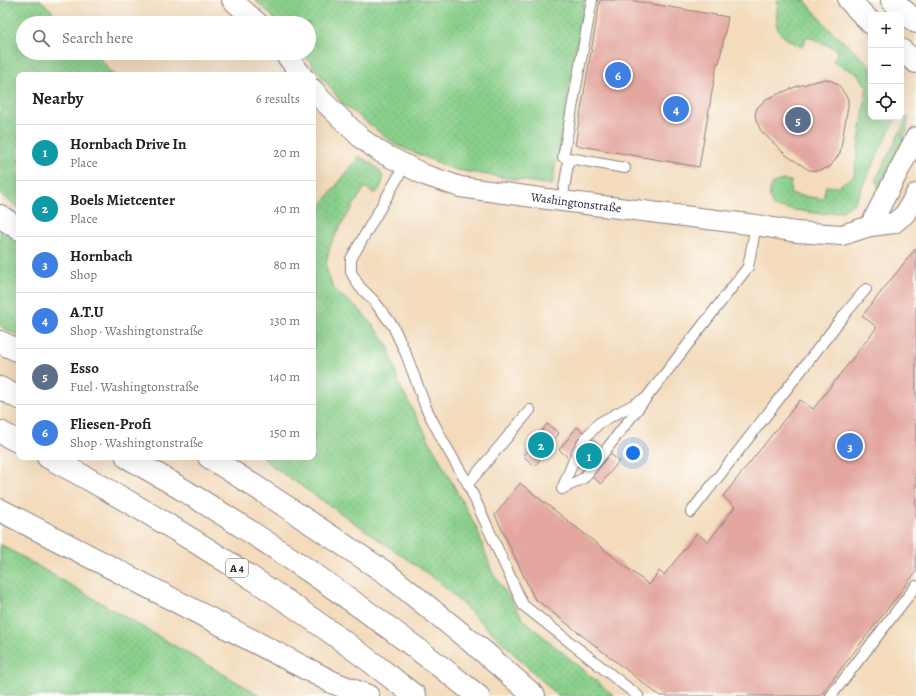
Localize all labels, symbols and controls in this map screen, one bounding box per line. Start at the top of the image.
map controls [868,12,904,120]
button: + [868,12,904,48]
search box [16,16,316,60]
icon: search [30,27,52,49]
text: Search here [62,28,133,48]
button: − [868,48,904,84]
pin: 6 [605,60,631,90]
button: locate [868,84,904,120]
text: Nearby [32,87,83,110]
text: 6 results [256,90,300,107]
pin: 4 [663,94,689,124]
pin: 5 [785,105,811,135]
text: Hornbach Drive In [70,134,186,154]
text: 1 [43,144,47,161]
text: 20 m [274,144,300,161]
text: Place [70,154,98,171]
street label: Washingtonstraße [529,189,622,216]
text: Boels Mietcenter [70,190,175,210]
text: 2 [42,200,48,217]
text: 40 m [274,200,300,217]
text: Place [70,210,98,227]
text: Hornbach [70,246,133,266]
text: 3 [42,256,48,273]
text: 80 m [273,256,300,273]
text: Shop [70,266,97,283]
text: A.T.U [70,302,104,322]
text: 4 [42,312,48,329]
text: 130 m [270,312,300,329]
text: Shop · Washingtonstraße [70,322,203,339]
text: Esso [70,358,99,378]
text: 5 [42,368,48,385]
text: 140 m [269,368,300,385]
text: Fuel · Washingtonstraße [70,378,199,395]
text: Fliesen-Profi [70,414,151,434]
text: 6 [42,424,48,441]
text: 150 m [270,424,300,441]
pin: 2 [528,430,554,460]
pin: 3 [837,431,863,461]
text: Shop · Washingtonstraße [70,434,203,451]
pin: 1 [576,441,602,471]
your location [623,443,643,463]
road number: A 4 [226,559,248,577]

